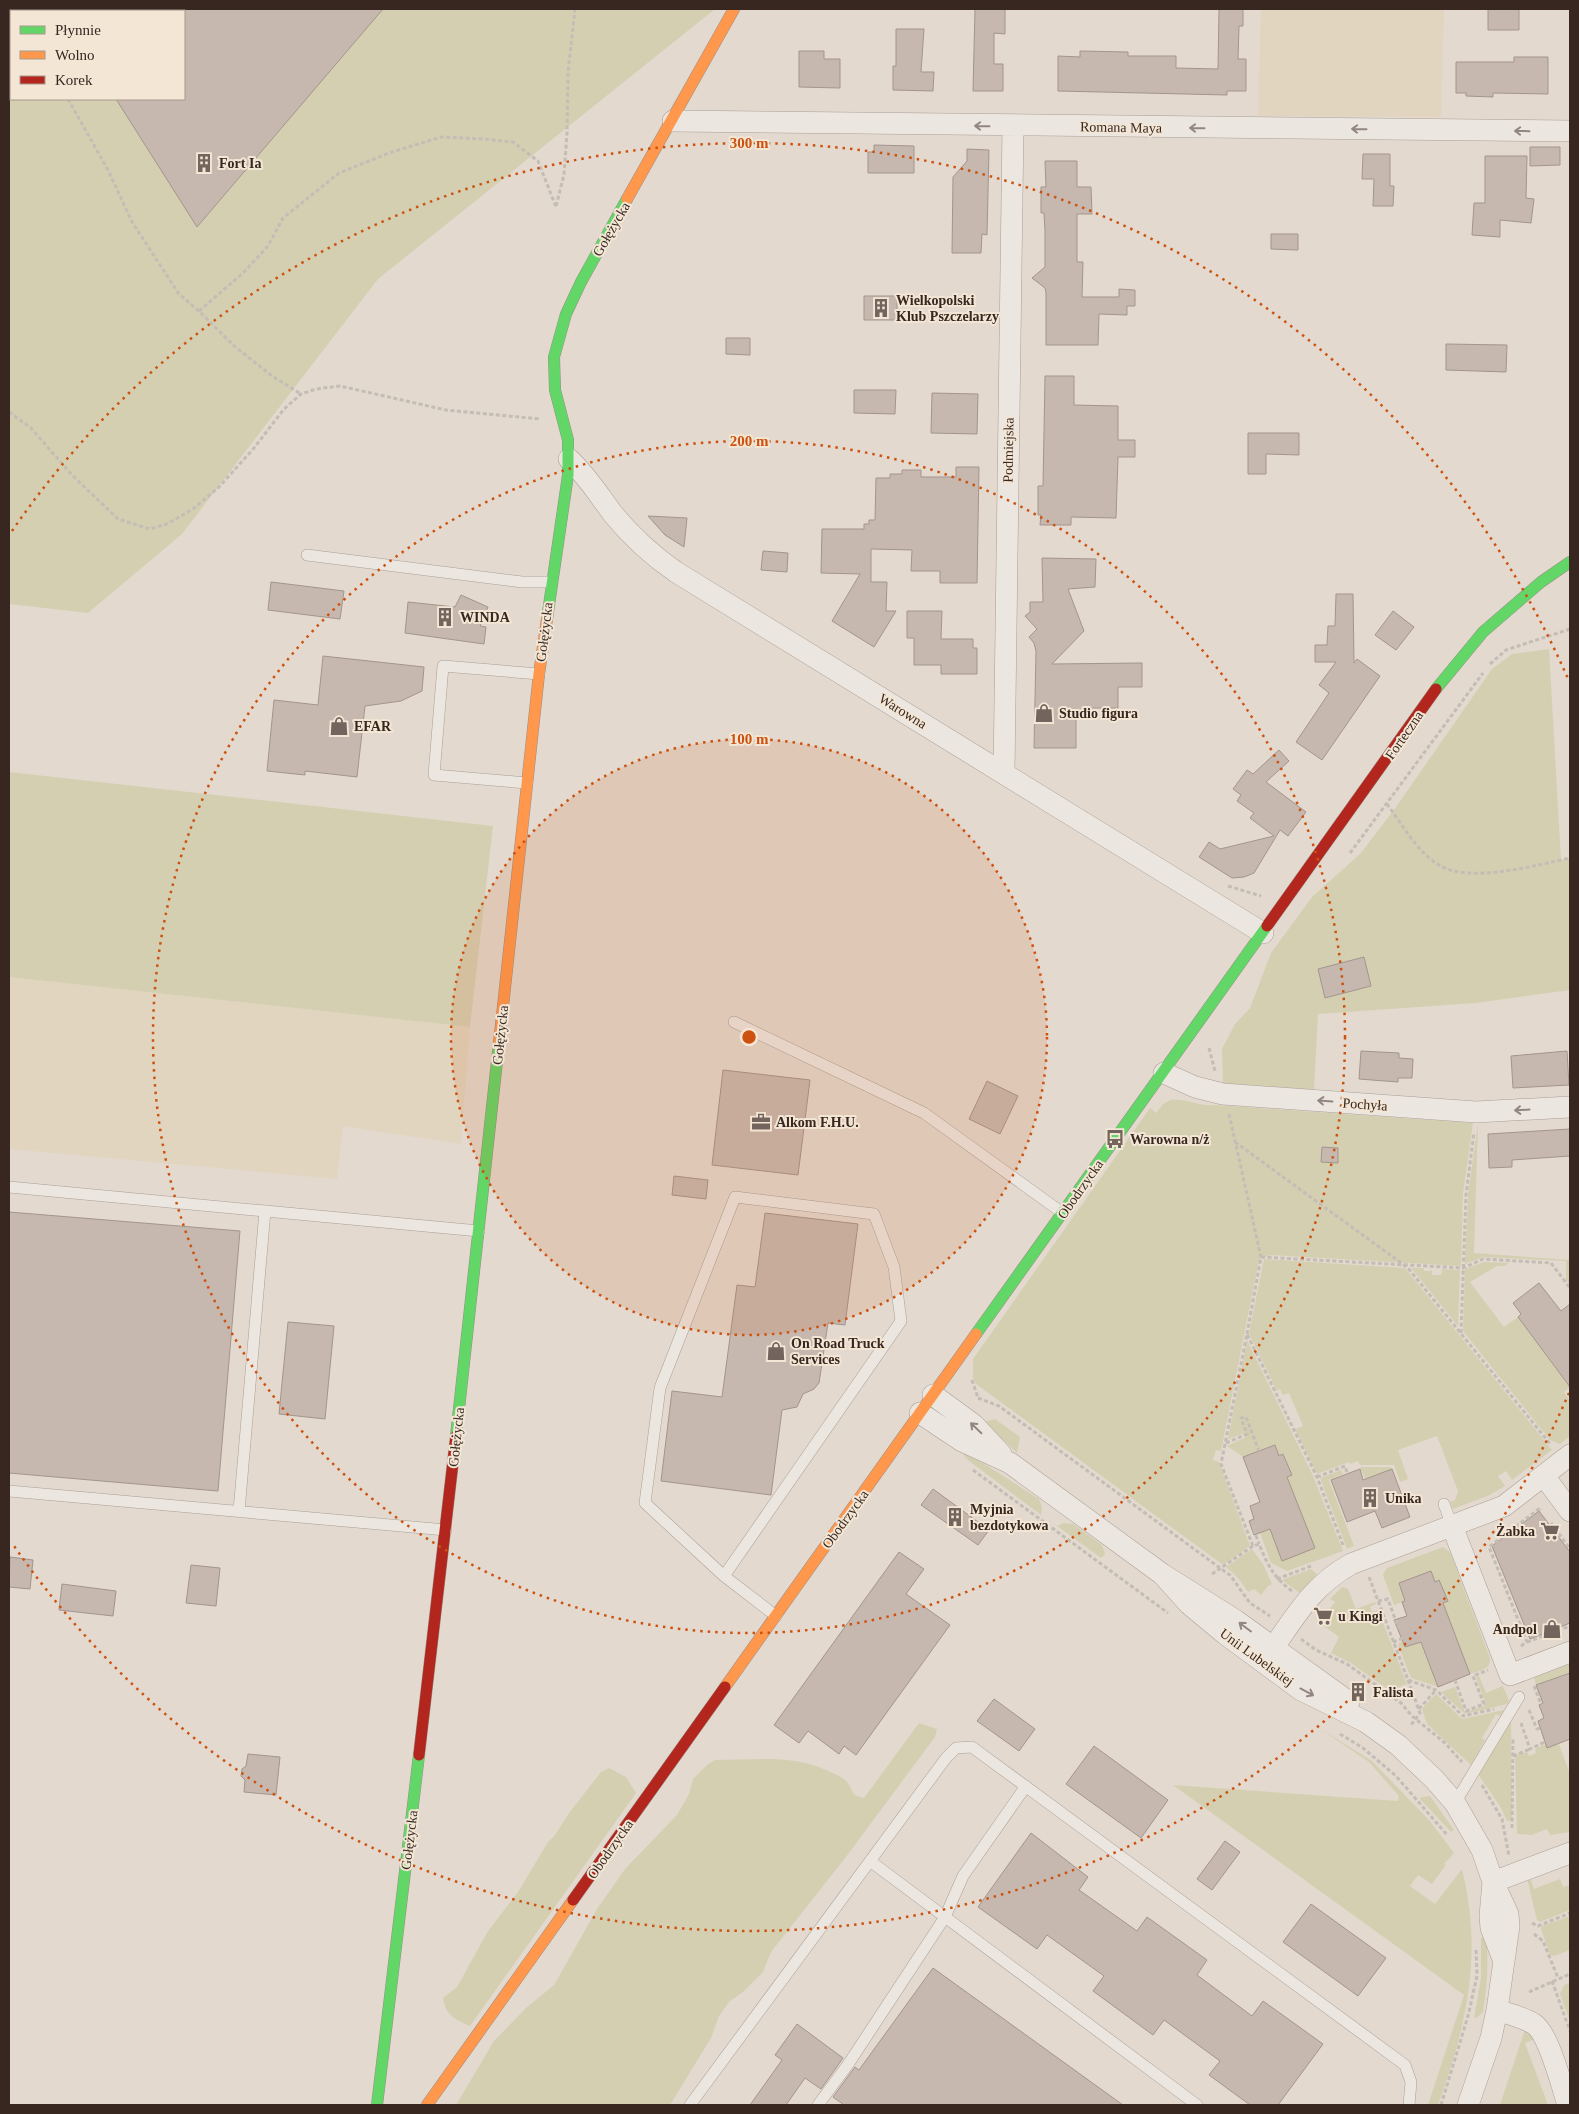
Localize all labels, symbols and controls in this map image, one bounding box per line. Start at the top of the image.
legend [10,10,185,100]
text: Płynnie [55,22,101,38]
text: Wolno [55,47,95,63]
text: Korek [55,72,93,88]
street label: Romana Maya [1080,119,1163,136]
one-way arrow [974,121,990,131]
one-way arrow [1189,123,1205,133]
one-way arrow [1351,125,1367,134]
one-way arrow [1514,126,1530,136]
text: 300 m [730,135,769,151]
building icon: Fort Ia [193,152,215,174]
place label: Fort Ia [219,156,261,171]
street label: Gołężycka [590,199,633,259]
place label: Wielkopolski Klub Pszczelarzy [896,293,999,324]
building icon: Wielkopolski Klub Pszczelarzy [870,297,892,319]
street label: Podmiejska [1000,416,1017,483]
text: 200 m [730,433,769,449]
street label: Gołężycka [533,601,556,663]
building icon: WINDA [434,606,456,628]
place label: WINDA [460,610,511,625]
street label: Warowna [876,691,930,732]
shop icon: Studio figura [1033,702,1055,724]
place label: Studio figura [1059,706,1138,721]
street label: Forteczna [1382,708,1427,762]
shop icon: EFAR [328,715,350,737]
place label: EFAR [354,719,392,734]
text: 100 m [730,731,769,747]
street label: Gołężycka [490,1004,511,1066]
centre of rings [740,1028,758,1046]
street label: Pochyła [1342,1095,1389,1114]
one-way arrow [1317,1096,1333,1105]
one-way arrow [1514,1105,1530,1114]
office icon: Alkom F.H.U. [750,1111,772,1133]
place label: Alkom F.H.U. [776,1115,859,1130]
bus stop icon: Warowna n/ż [1104,1128,1126,1150]
place label: Warowna n/ż [1130,1132,1209,1147]
street label: Obodrzycka [1055,1156,1107,1222]
place label: On Road Truck Services [791,1336,885,1367]
shop icon: On Road Truck Services [765,1340,787,1362]
street label: Gołężycka [446,1406,467,1468]
one-way arrow [970,1422,982,1434]
street label: Obodrzycka [819,1487,872,1551]
building icon: Unika [1359,1487,1381,1509]
place label: Unika [1385,1491,1422,1506]
place label: Myjnia bezdotykowa [970,1502,1049,1533]
building icon: Myjnia bezdotykowa [944,1506,966,1528]
supermarket icon: Żabka [1539,1520,1561,1542]
place label: Żabka [1496,1523,1535,1539]
supermarket icon: u Kingi [1312,1605,1334,1627]
place label: u Kingi [1338,1609,1383,1624]
shop icon: Andpol [1541,1618,1563,1640]
one-way arrow [1239,1622,1252,1633]
place label: Andpol [1493,1622,1537,1637]
street label: Unii Lubelskiej [1217,1626,1297,1689]
building icon: Falista [1347,1681,1369,1703]
place label: Falista [1373,1685,1413,1700]
one-way arrow [1300,1687,1315,1697]
street label: Gołężycka [398,1809,421,1871]
street label: Obodrzycka [585,1816,637,1882]

